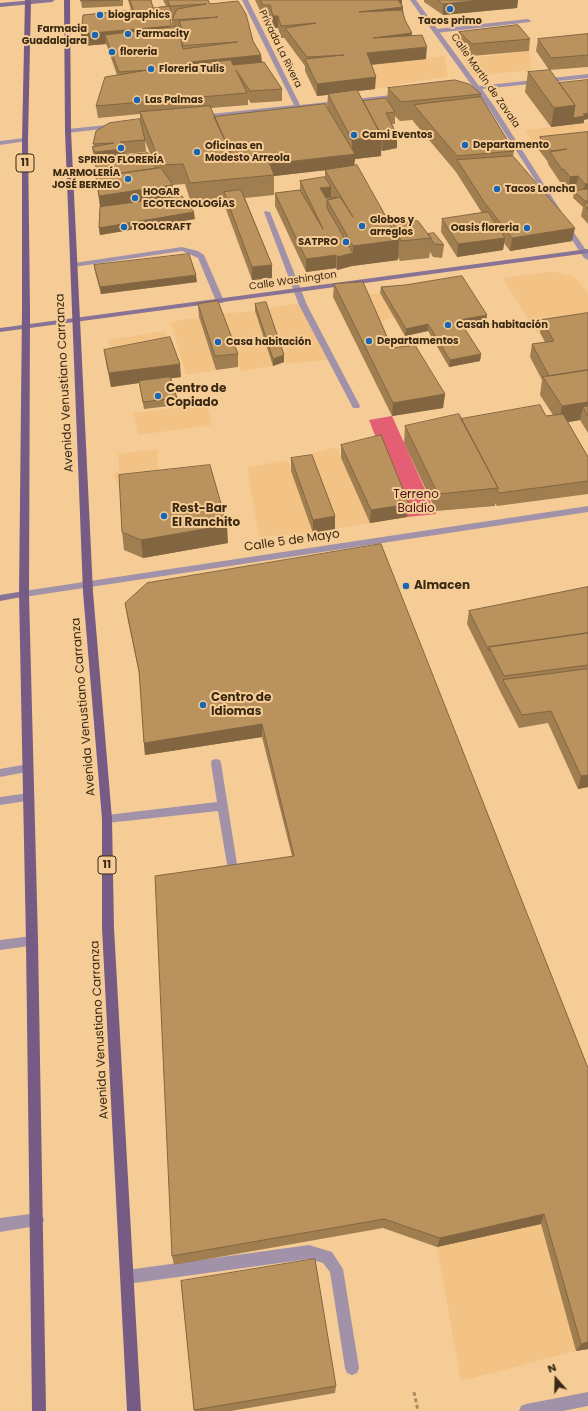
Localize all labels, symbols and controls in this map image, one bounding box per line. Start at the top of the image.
marker: Tacos primo [445,4,455,14]
street label: Privada La Rivera [256,8,304,90]
place label: biographics [108,9,170,21]
marker: biographics [95,10,105,20]
place label: Tacos primo [418,15,482,27]
place label: Farmacia Guadalajara [22,23,87,46]
place label: Farmacity [136,28,189,40]
marker: Farmacity [123,29,133,39]
marker: Farmacia Guadalajara [90,30,100,40]
street label: Calle Martín de Zavala [448,32,522,130]
place label: floreria [120,46,157,58]
marker: floreria [107,47,117,57]
place label: Floreria Tulis [159,63,224,75]
marker: Floreria Tulis [146,64,156,74]
place label: Las Palmas [145,94,203,106]
marker: Las Palmas [132,95,142,105]
place label: Cami Eventos [362,129,433,141]
marker: Cami Eventos [349,130,359,140]
place label: Departamento [473,139,549,151]
place label: Oficinas en Modesto Arreola [205,140,290,164]
marker: Departamento [460,140,470,150]
marker: SPRING FLORERÍA [116,143,126,153]
marker: Oficinas en Modesto Arreola [192,147,202,157]
road number: 11 [16,154,34,172]
place label: SPRING FLORERÍA [78,154,164,166]
place label: MARMOLERÍA JOSÉ BERMEO [52,167,120,190]
marker: MARMOLERÍA JOSÉ BERMEO [123,174,133,184]
place label: Tacos Loncha [505,183,575,195]
marker: Tacos Loncha [492,184,502,194]
place label: HOGAR ECOTECNOLOGÍAS [143,186,235,210]
marker: HOGAR ECOTECNOLOGÍAS [130,193,140,203]
place label: Globos y arreglos [370,214,414,238]
place label: TOOLCRAFT [132,221,191,233]
marker: Globos y arreglos [357,221,367,231]
marker: TOOLCRAFT [119,222,129,232]
place label: Oasis floreria [451,222,519,234]
marker: Oasis floreria [522,223,532,233]
place label: SATPRO [298,236,338,248]
marker: SATPRO [341,237,351,247]
street label: Calle Washington [248,269,338,293]
street label: Avenida Venustiano Carranza [53,293,77,473]
place label: Casah habitación [456,319,548,331]
marker: Casah habitación [443,320,453,330]
place label: Departamentos [377,335,459,347]
place label: Casa habitación [226,336,311,348]
marker: Departamentos [364,336,374,346]
marker: Casa habitación [213,337,223,347]
place label: Centro de Copiado [166,382,226,410]
marker: Centro de Copiado [153,391,163,401]
park label: Terreno Baldío [393,488,439,516]
place label: Rest-Bar El Ranchito [172,502,240,530]
marker: Rest-Bar El Ranchito [159,511,169,521]
street label: Calle 5 de Mayo [243,527,341,555]
place label: Almacen [414,579,470,593]
marker: Almacen [401,581,411,591]
street label: Avenida Venustiano Carranza [69,617,99,797]
place label: Centro de Idiomas [211,691,271,719]
marker: Centro de Idiomas [198,700,208,710]
road number: 11 [98,856,116,874]
street label: Avenida Venustiano Carranza [88,940,112,1120]
north arrow [536,1359,576,1399]
text: N [545,1359,559,1377]

